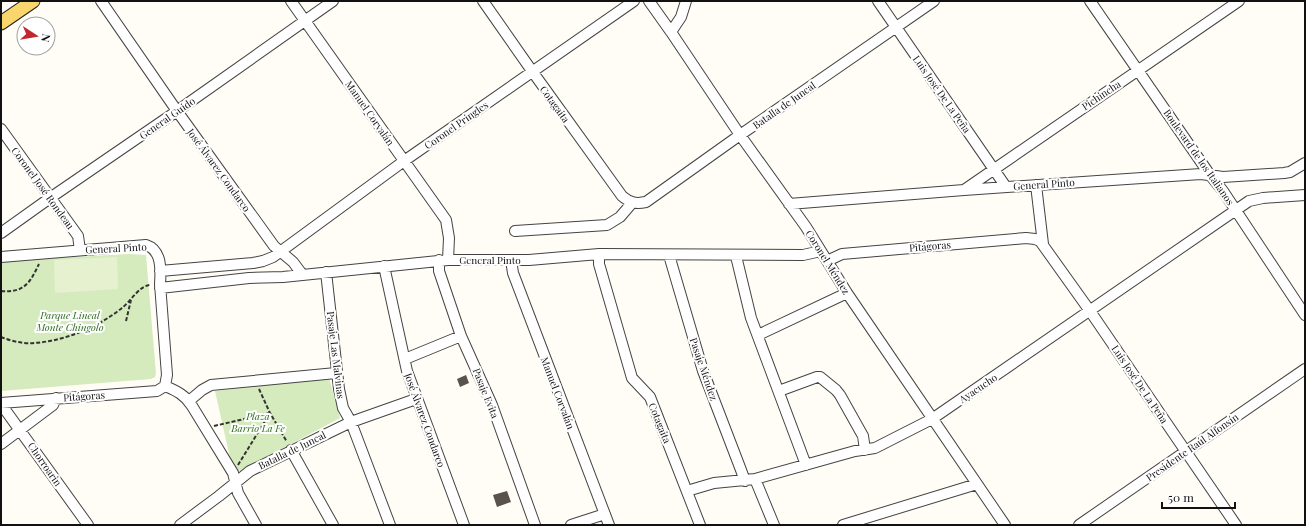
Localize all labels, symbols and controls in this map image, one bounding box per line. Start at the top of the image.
north arrow [16,16,56,56]
text: N [38,33,54,44]
street label: Luis José De La Peña [910,52,974,136]
street label: Pichincha [1079,77,1123,113]
street label: Manuel Corvalán [342,78,398,148]
street label: Batalla de Juncal [750,78,818,132]
street label: Cotagaita [537,83,573,125]
street label: General Guido [136,93,198,142]
street label: Coronel Pringles [421,98,491,152]
street label: Boulevard de los Italianos [1160,106,1238,208]
street label: José Álvarez Condarco [184,125,254,215]
street label: Coronel José Rondeau [8,144,78,232]
street label: General Pinto [1013,175,1076,193]
street label: Coronel Méndez [803,227,854,297]
street label: Pitágoras [909,237,951,255]
street label: General Pinto [85,239,148,257]
street label: General Pinto [459,253,521,267]
park label: Parque Lineal Monte Chingolo [35,308,104,334]
street label: Pasaje Las Malvinas [324,310,348,400]
street label: Pasaje Méndez [687,336,721,403]
street label: Luis José De La Peña [1108,342,1172,426]
street label: Manuel Corvalán [538,355,578,431]
street label: Pasaje Evita [470,366,502,420]
street label: José Álvarez Condarco [401,370,449,470]
street label: Ayacucho [955,370,1000,406]
street label: Pitágoras [63,388,105,404]
street label: Cotagaita [646,401,674,445]
park label: Plaza Barrio La Fe [230,409,286,435]
street label: Presidente Raúl Alfonsín [1143,410,1241,484]
street label: Batalla de Juncal [256,427,328,472]
street label: Chorroarin [25,439,65,489]
scale bar [1162,484,1235,510]
text: 50 m [1168,489,1194,505]

